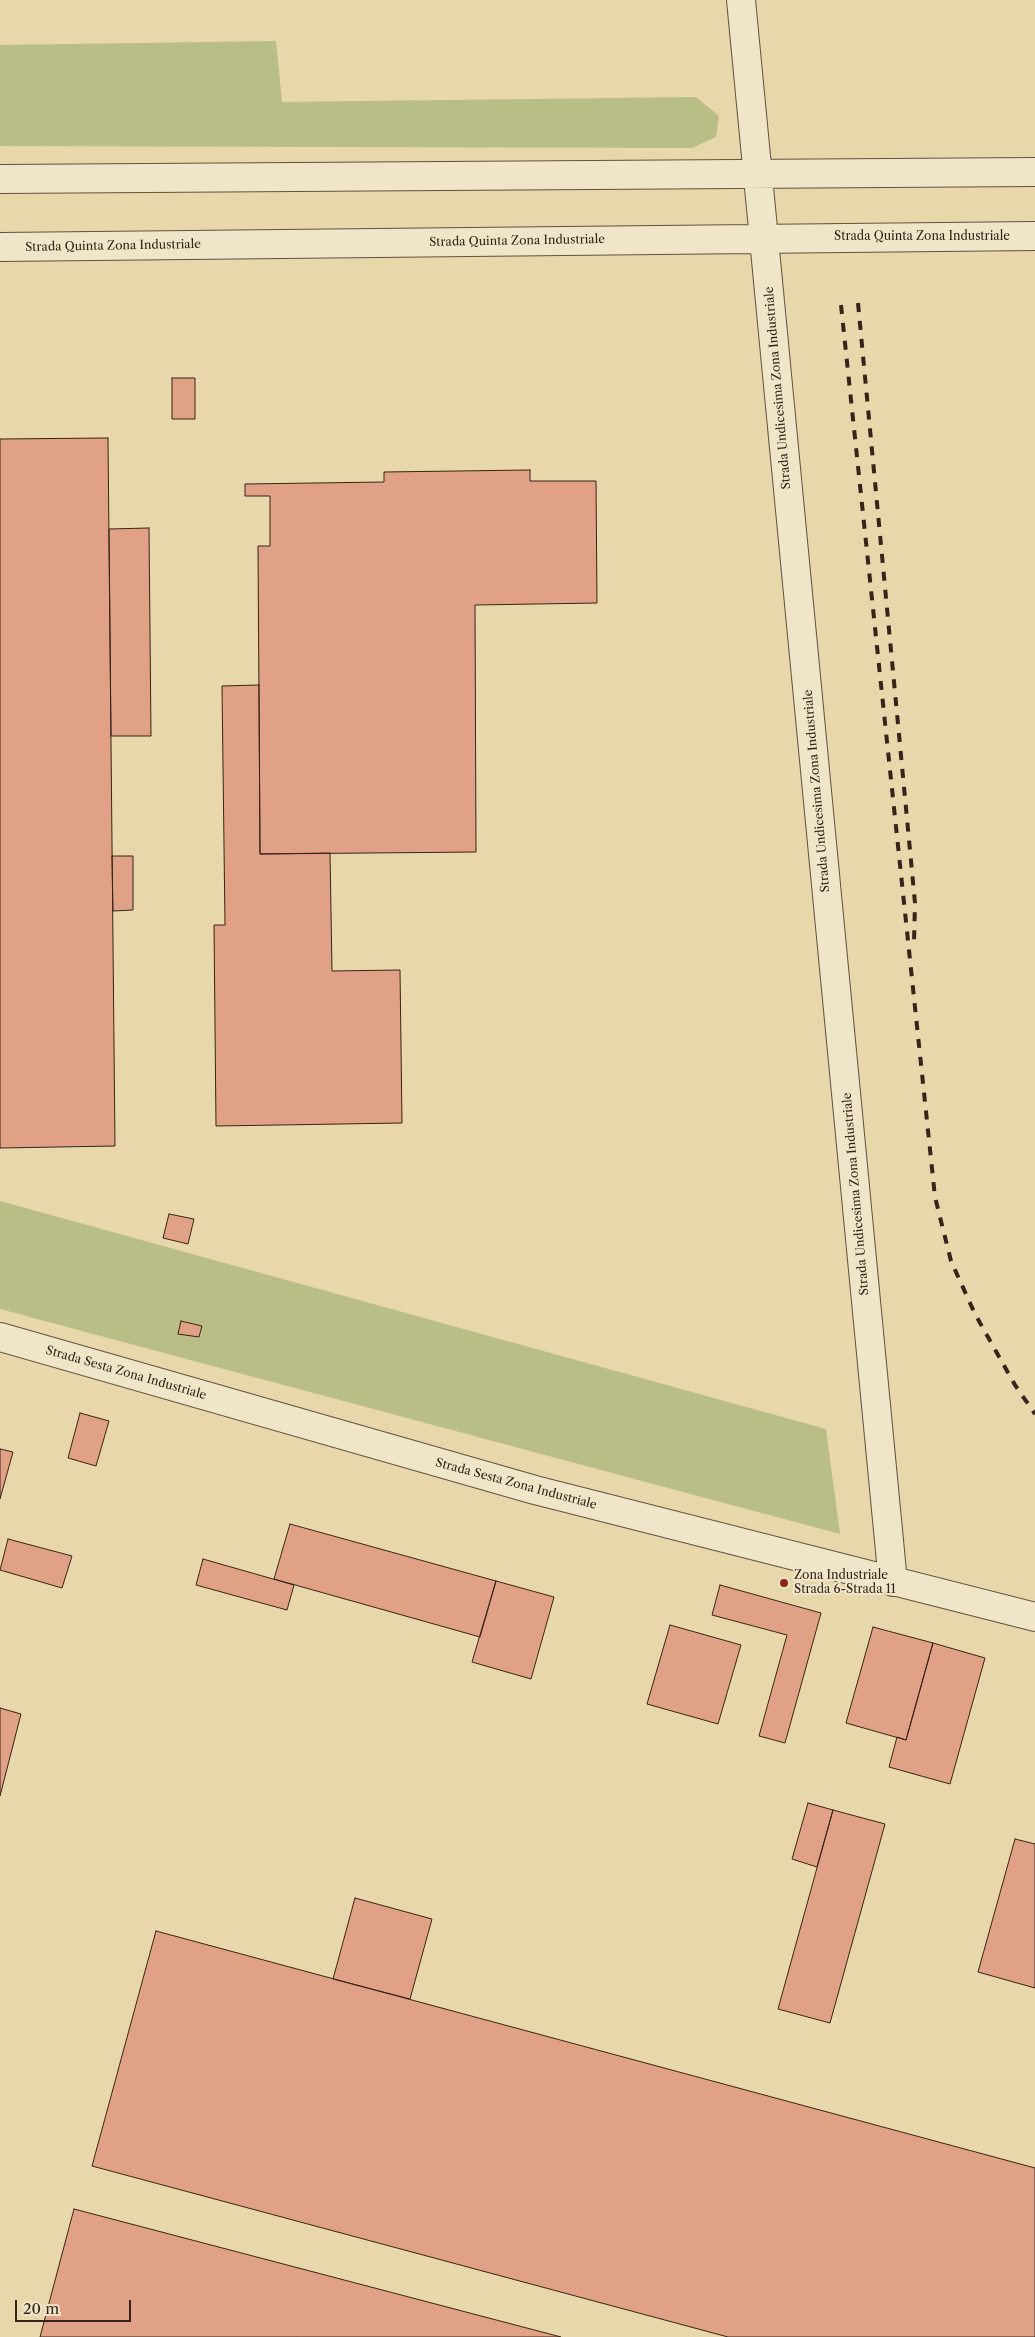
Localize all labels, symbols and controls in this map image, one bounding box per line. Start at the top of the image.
street label: Strada Quinta Zona Industriale [834,230,1010,244]
street label: Strada Quinta Zona Industriale [429,232,605,250]
street label: Strada Quinta Zona Industriale [25,237,201,255]
street label: Strada Undicesima Zona Industriale [762,286,794,490]
street label: Strada Undicesima Zona Industriale [801,689,833,893]
street label: Strada Undicesima Zona Industriale [840,1092,872,1296]
street label: Strada Sesta Zona Industriale [44,1343,208,1403]
street label: Strada Sesta Zona Industriale [434,1456,598,1512]
place label: Zona Industriale Strada 6-Strada 11 [794,1569,896,1597]
marker: Zona Industriale Strada 6-Strada 11 [778,1577,790,1589]
scale bar [18,2290,134,2322]
text: 20 m [23,2299,59,2318]

